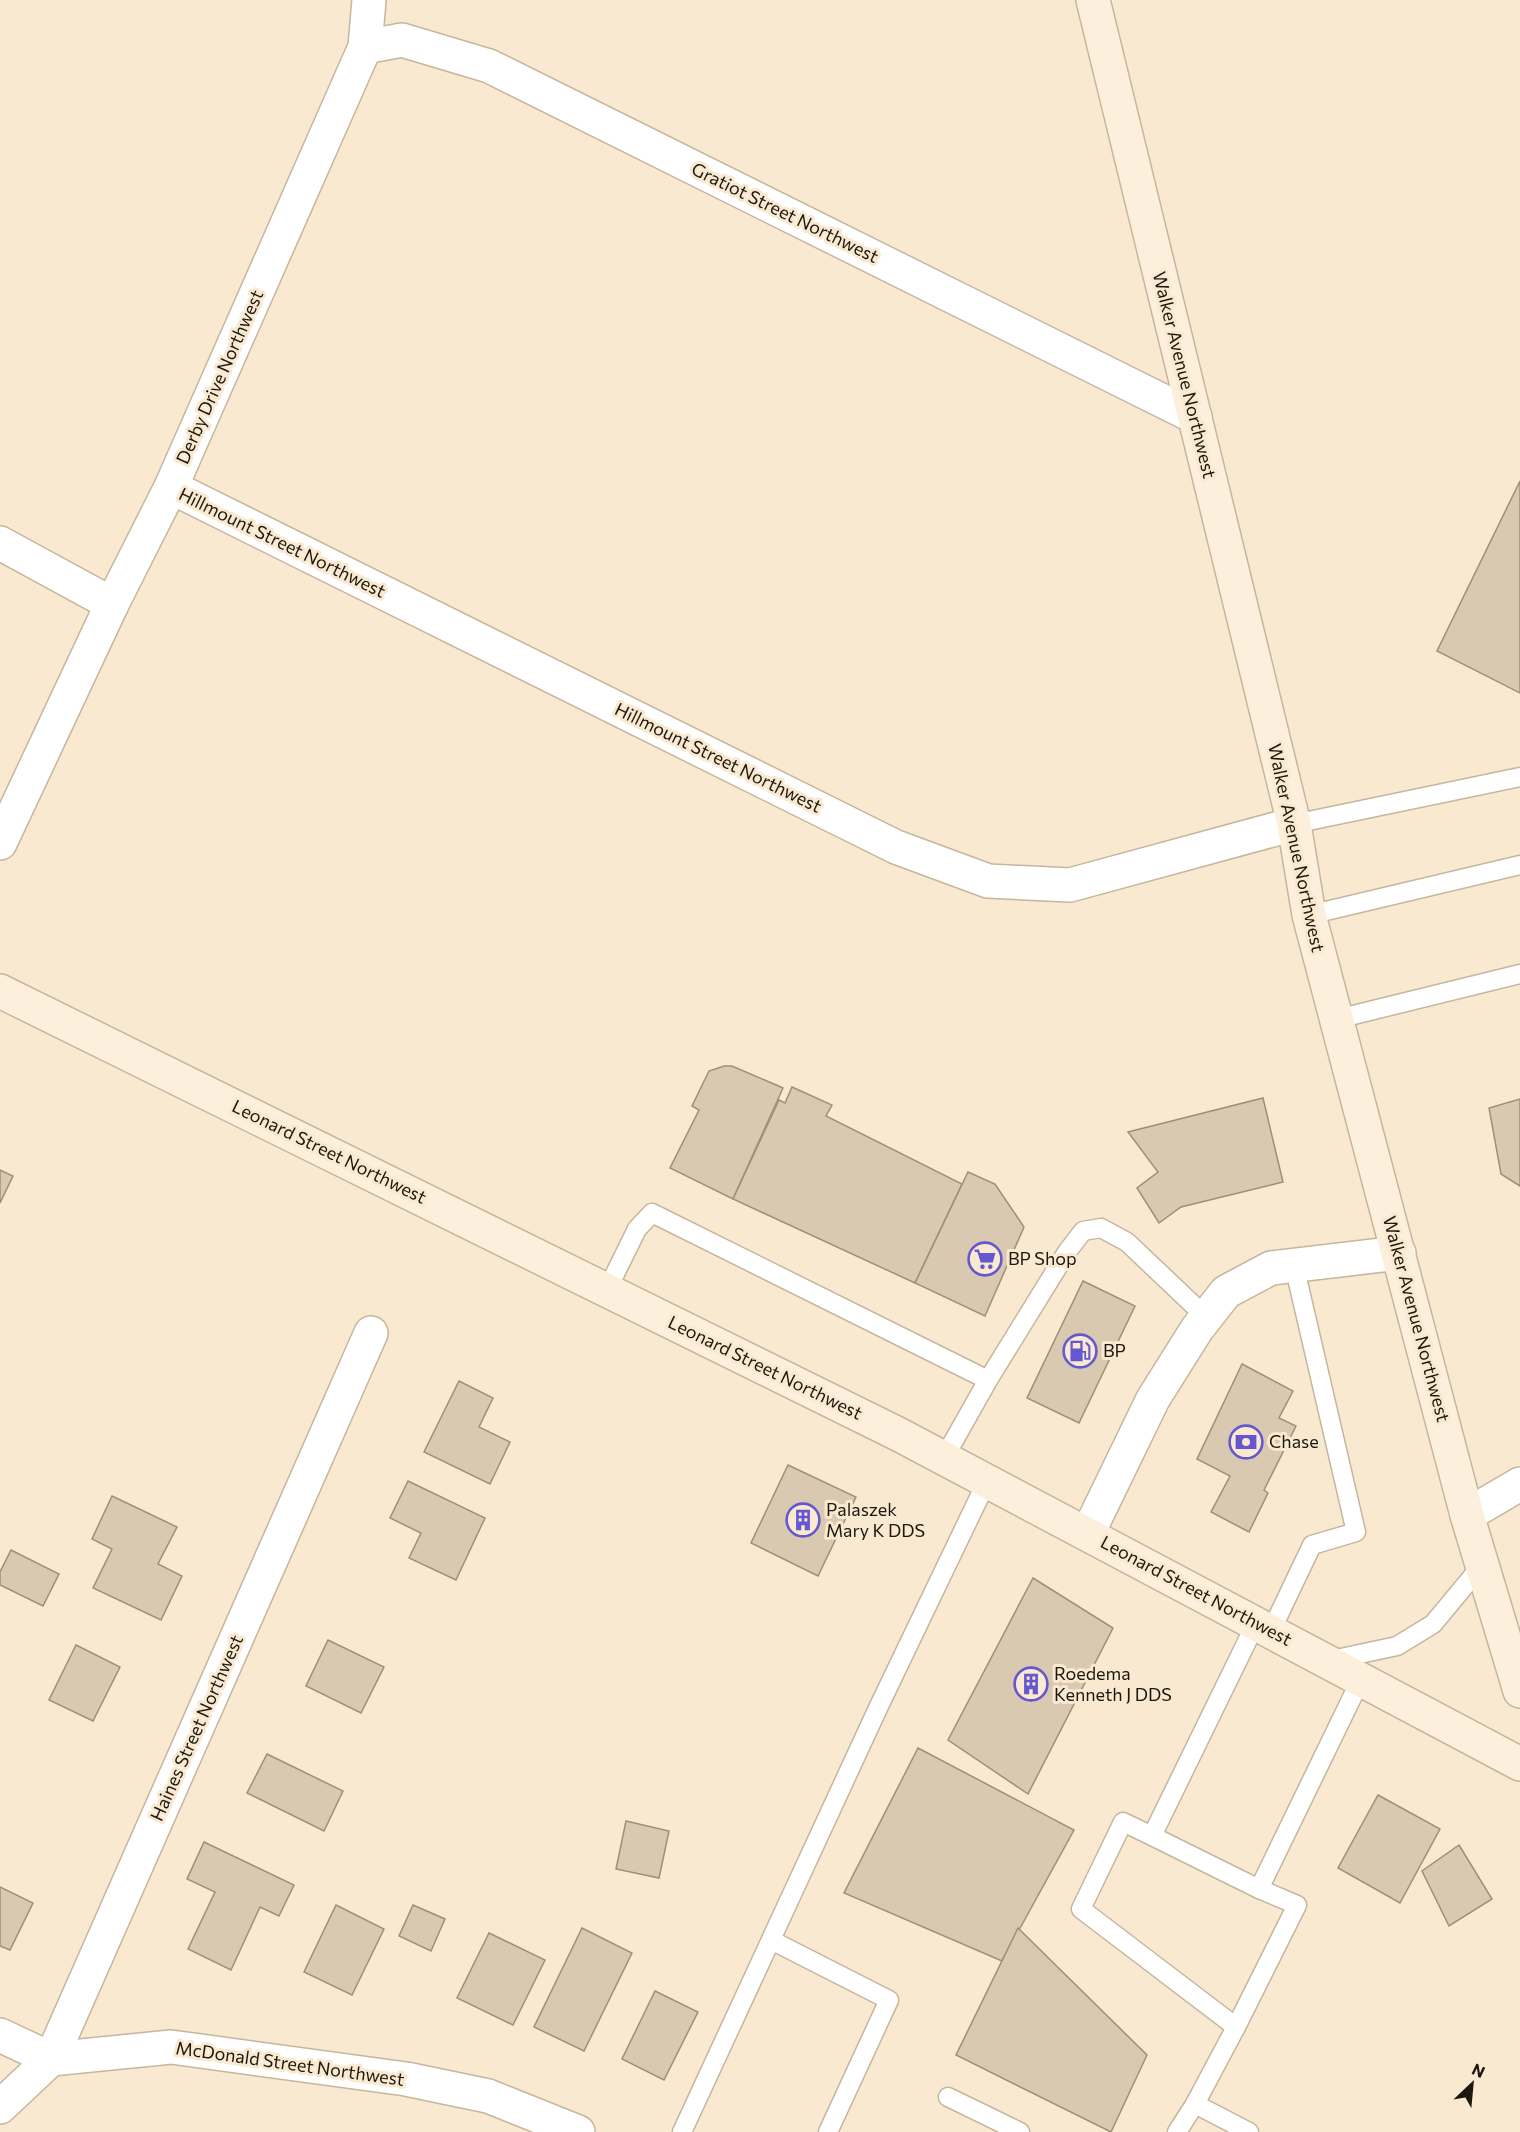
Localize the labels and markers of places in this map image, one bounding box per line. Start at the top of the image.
supermarket icon: BP Shop [967,1241,1003,1277]
place label: BP Shop [1008,1247,1077,1269]
fuel station icon: BP [1062,1333,1098,1369]
place label: BP [1103,1339,1126,1361]
bank icon: Chase [1228,1424,1264,1460]
place label: Chase [1269,1430,1319,1452]
place label: Palaszek Mary K DDS [826,1498,925,1541]
building icon: Palaszek Mary K DDS [785,1502,821,1538]
place label: Roedema Kenneth J DDS [1054,1662,1172,1705]
building icon: Roedema Kenneth J DDS [1013,1666,1049,1702]

